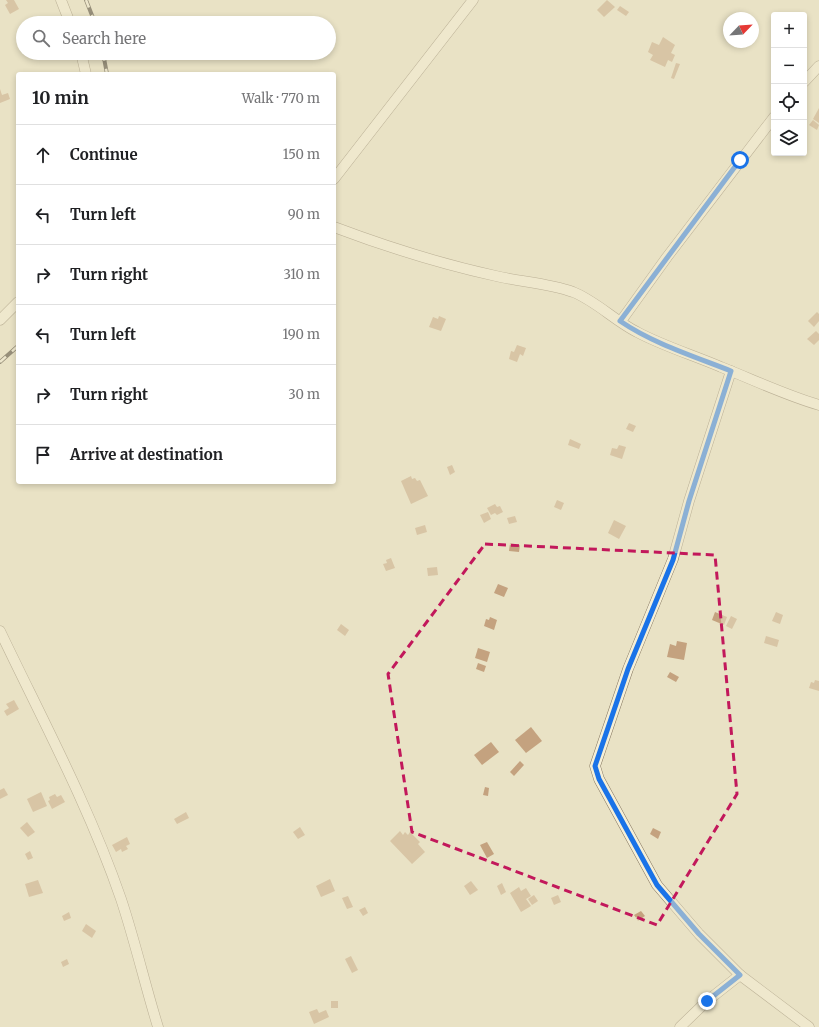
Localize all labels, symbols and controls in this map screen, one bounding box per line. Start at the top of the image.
north arrow [723,12,759,48]
map controls [771,12,807,156]
button: + [771,12,807,48]
search box [16,16,336,60]
icon: search [30,27,52,49]
text: Search here [62,29,146,48]
button: − [771,48,807,84]
button: locate [771,84,807,120]
text: 10 min [32,87,89,109]
text: Walk · 770 m [242,90,320,107]
button: layers [771,120,807,156]
icon: ahead [32,144,54,166]
text: Continue [70,145,138,164]
text: 150 m [283,146,320,163]
route start [731,151,749,169]
icon: left [32,204,54,226]
text: Turn left [70,205,136,224]
text: 90 m [288,206,320,223]
icon: right [32,264,54,286]
text: Turn right [70,265,148,284]
text: 310 m [283,266,320,283]
icon: left [32,324,54,346]
text: Turn left [70,325,136,344]
text: 190 m [283,326,320,343]
icon: right [32,384,54,406]
text: Turn right [70,385,148,404]
text: 30 m [288,386,320,403]
icon: arrive [32,444,54,466]
text: Arrive at destination [70,445,223,464]
route end [698,992,716,1010]

